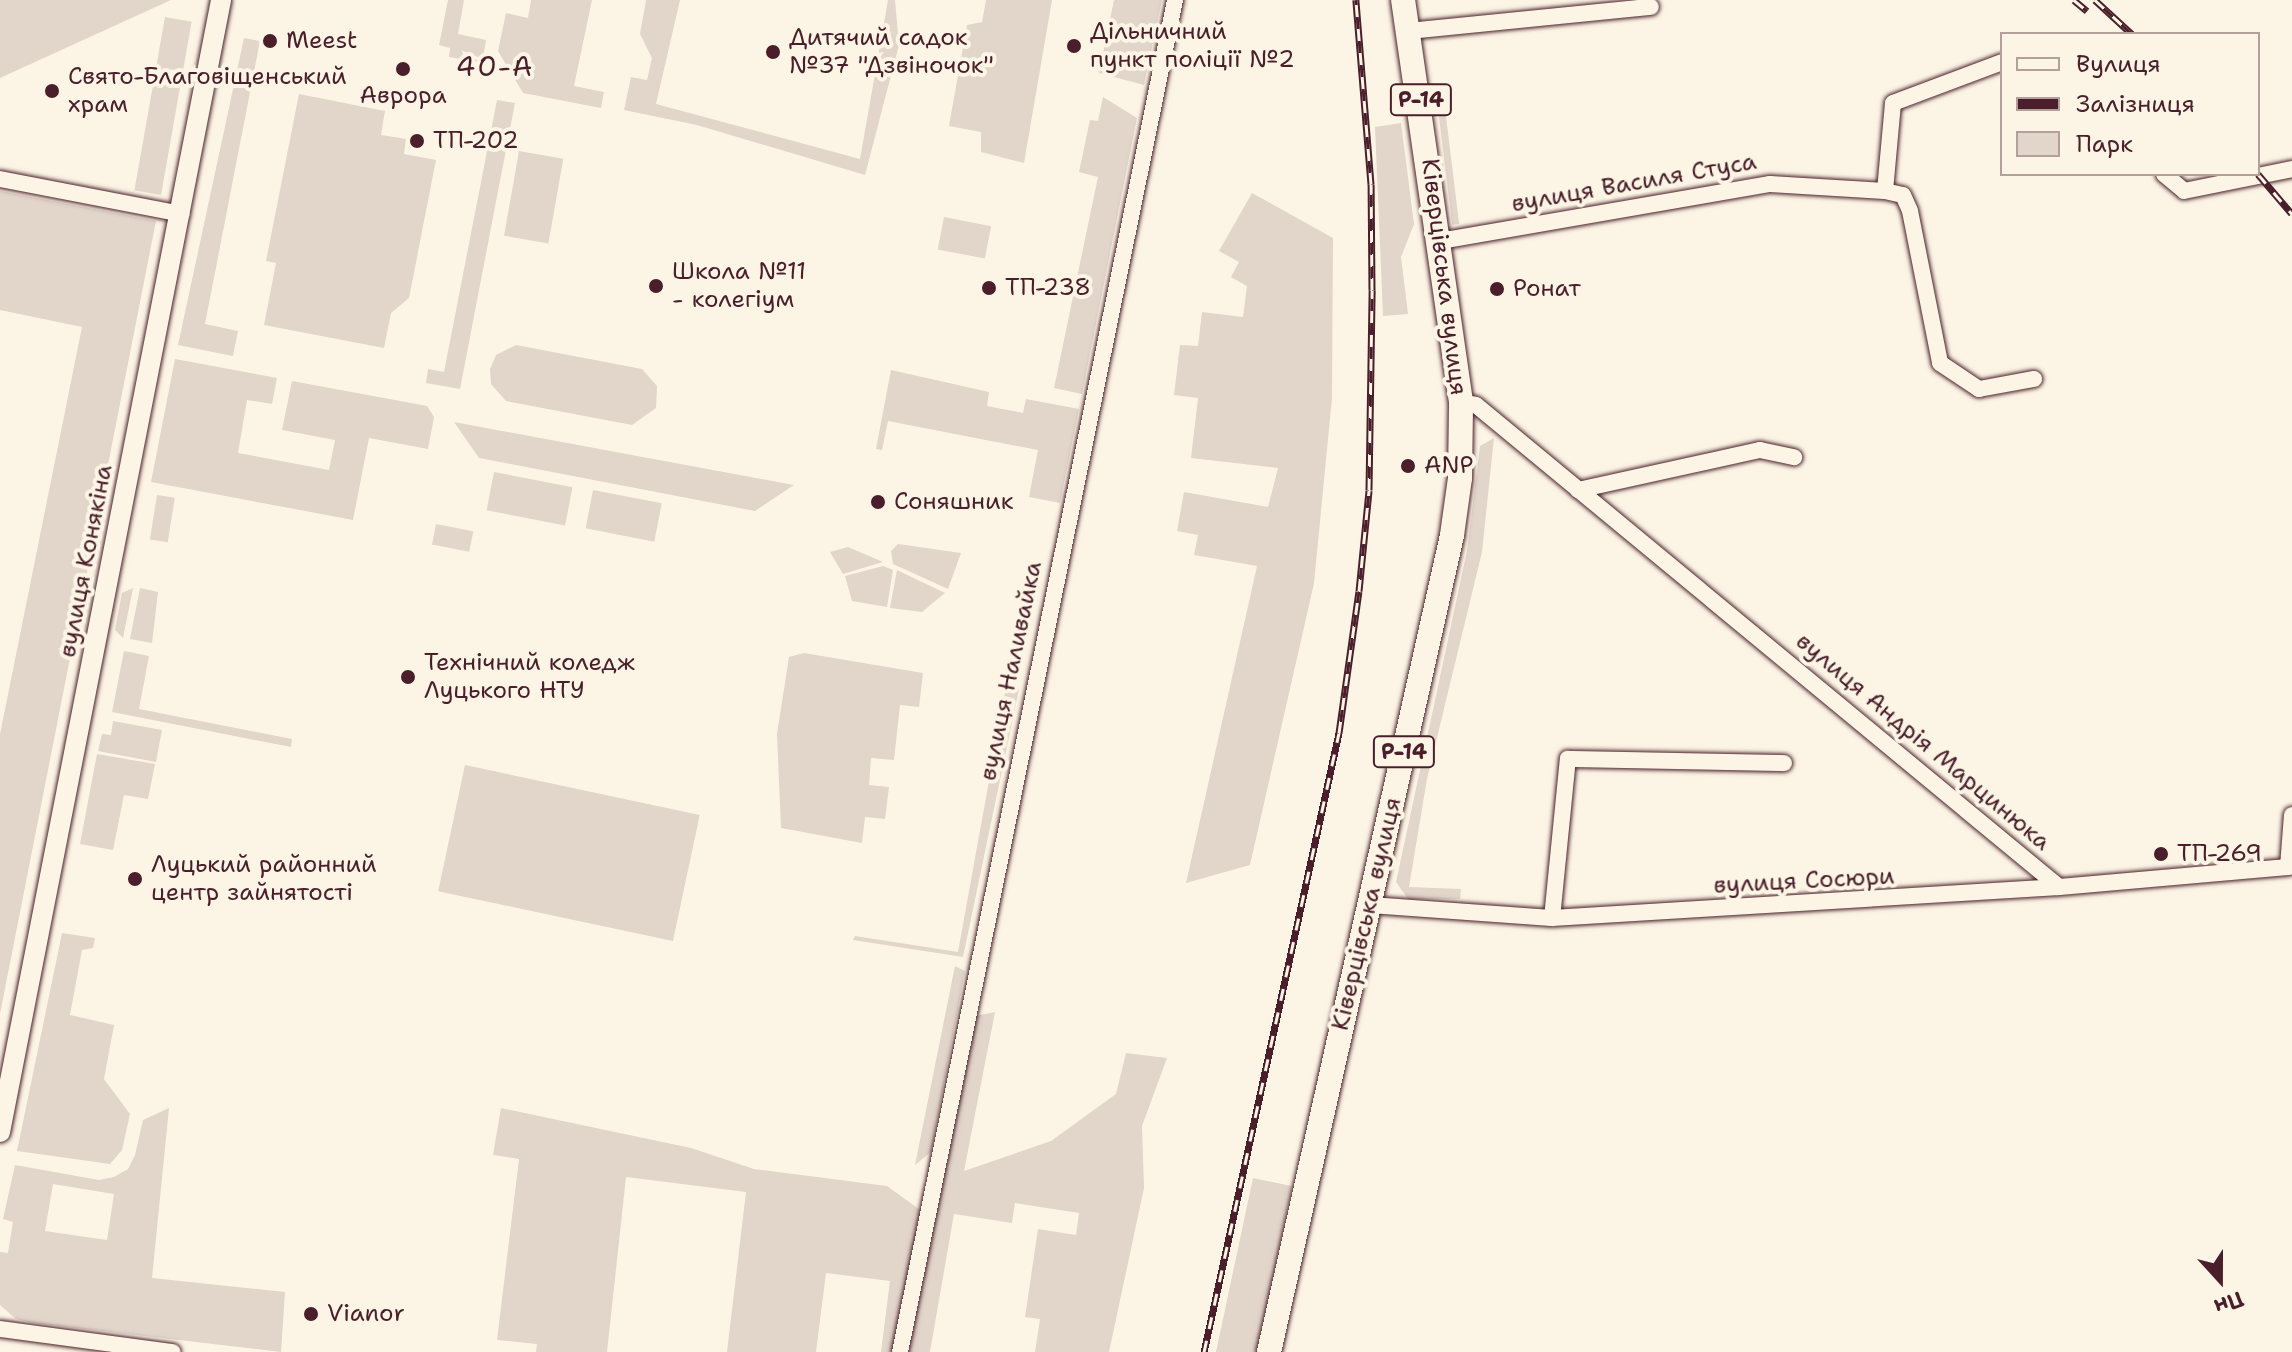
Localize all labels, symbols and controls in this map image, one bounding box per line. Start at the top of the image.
place label: Дільничний пункт поліції №2 [1090,18,1295,74]
place label: Дитячий садок №37 "Дзвіночок" [789,24,994,80]
place label: Meest [286,27,357,55]
marker: Meest [261,32,279,50]
legend [2000,32,2260,176]
marker: Дільничний пункт поліції №2 [1065,37,1083,55]
marker: Дитячий садок №37 "Дзвіночок" [764,43,782,61]
text: Вулиця [2076,48,2161,80]
district label: 40-А [456,49,534,83]
marker: Аврора [394,60,412,78]
place label: Свято-Благовіщенський храм [68,63,347,119]
marker: Свято-Благовіщенський храм [43,82,61,100]
place label: Аврора [359,82,447,110]
road number: Р-14 [1389,82,1453,118]
text: Залізниця [2076,88,2195,120]
place label: ТП-202 [433,127,519,155]
text: Парк [2076,128,2133,160]
marker: ТП-202 [408,132,426,150]
street label: вулиця Василя Стуса [1509,147,1759,219]
street label: Ківерцівська вулиця [1415,157,1473,397]
place label: Школа №11 - колегіум [672,258,806,314]
place label: ТП-238 [1005,274,1091,302]
place label: Ронат [1513,275,1581,303]
marker: Школа №11 - колегіум [647,277,665,295]
marker: ТП-238 [980,279,998,297]
marker: Ронат [1488,280,1506,298]
place label: ANP [1424,452,1474,480]
marker: ANP [1399,457,1417,475]
street label: вулиця Конякіна [53,462,119,660]
place label: Соняшник [894,488,1013,516]
marker: Соняшник [869,493,887,511]
street label: вулиця Наливайка [974,559,1048,783]
street label: вулиця Андрія Марцинюка [1790,627,2056,857]
place label: Технічний коледж Луцького НТУ [424,649,635,705]
marker: Технічний коледж Луцького НТУ [399,668,417,686]
road number: Р-14 [1372,734,1436,770]
street label: Ківерцівська вулиця [1326,795,1408,1033]
place label: ТП-269 [2177,840,2262,868]
marker: ТП-269 [2152,845,2170,863]
place label: Луцький районний центр зайнятості [151,851,377,907]
street label: вулиця Сосюри [1713,862,1895,900]
marker: Луцький районний центр зайнятості [126,870,144,888]
north arrow [2180,1240,2260,1320]
text: Пн [2210,1284,2248,1322]
place label: Vianor [327,1300,405,1328]
marker: Vianor [302,1305,320,1323]

